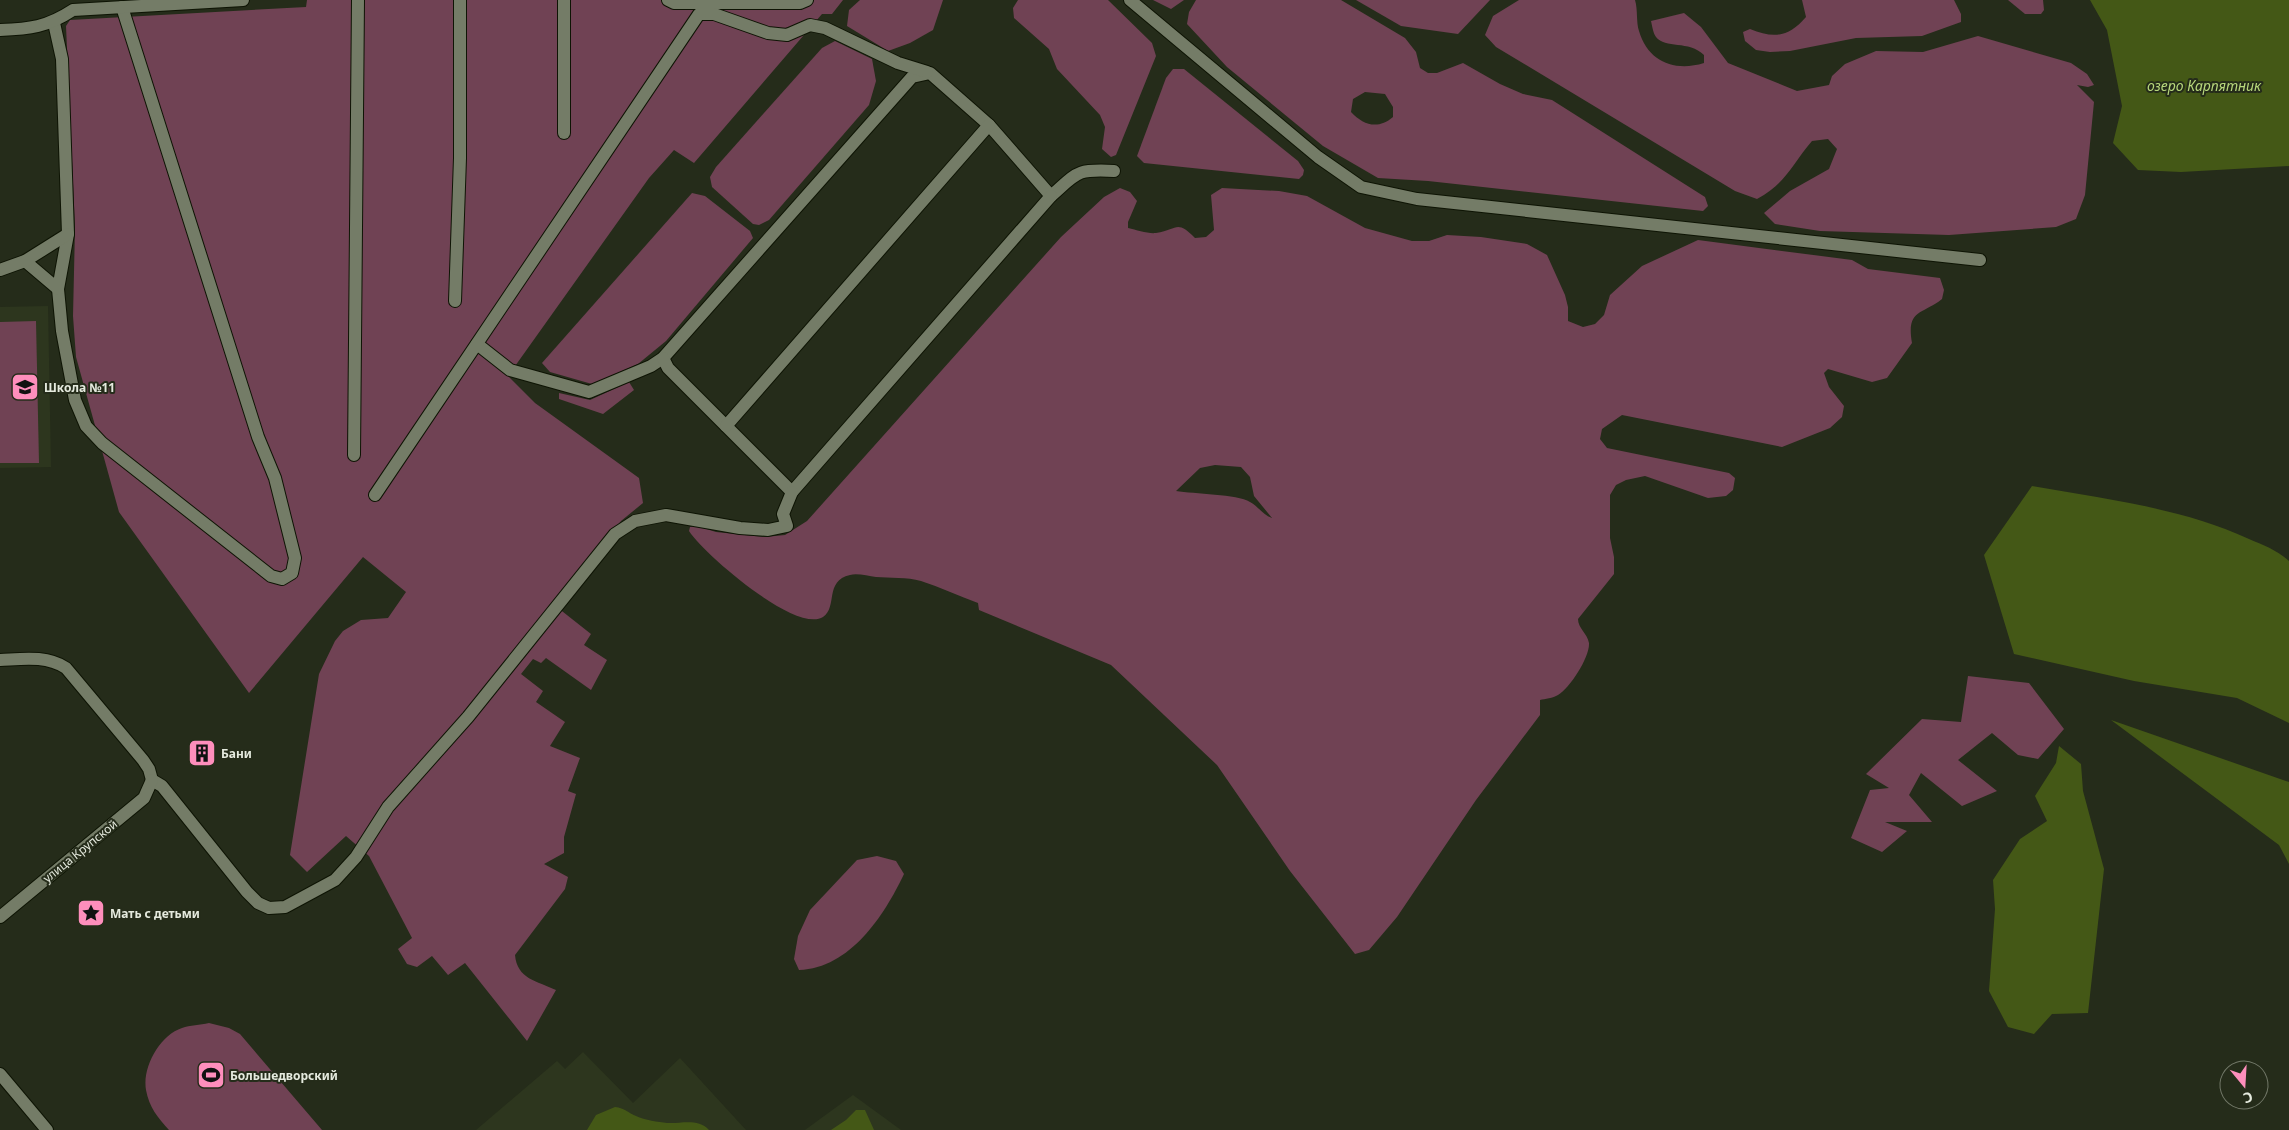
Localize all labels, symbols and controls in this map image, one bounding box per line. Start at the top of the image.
water label: озеро Карпятник [2147,76,2262,95]
school or university icon: Школа №11 [10,372,40,402]
place label: Школа №11 [44,379,115,396]
building icon: Бани [187,738,217,768]
place label: Бани [221,745,252,762]
street label: улица Крупской [39,816,121,886]
place icon: Мать с детьми [76,898,106,928]
place label: Мать с детьми [110,905,200,922]
sports icon: Большедворский [196,1060,226,1090]
north arrow [2219,1060,2269,1110]
place label: Большедворский [230,1067,338,1084]
text: С [2241,1087,2255,1108]

